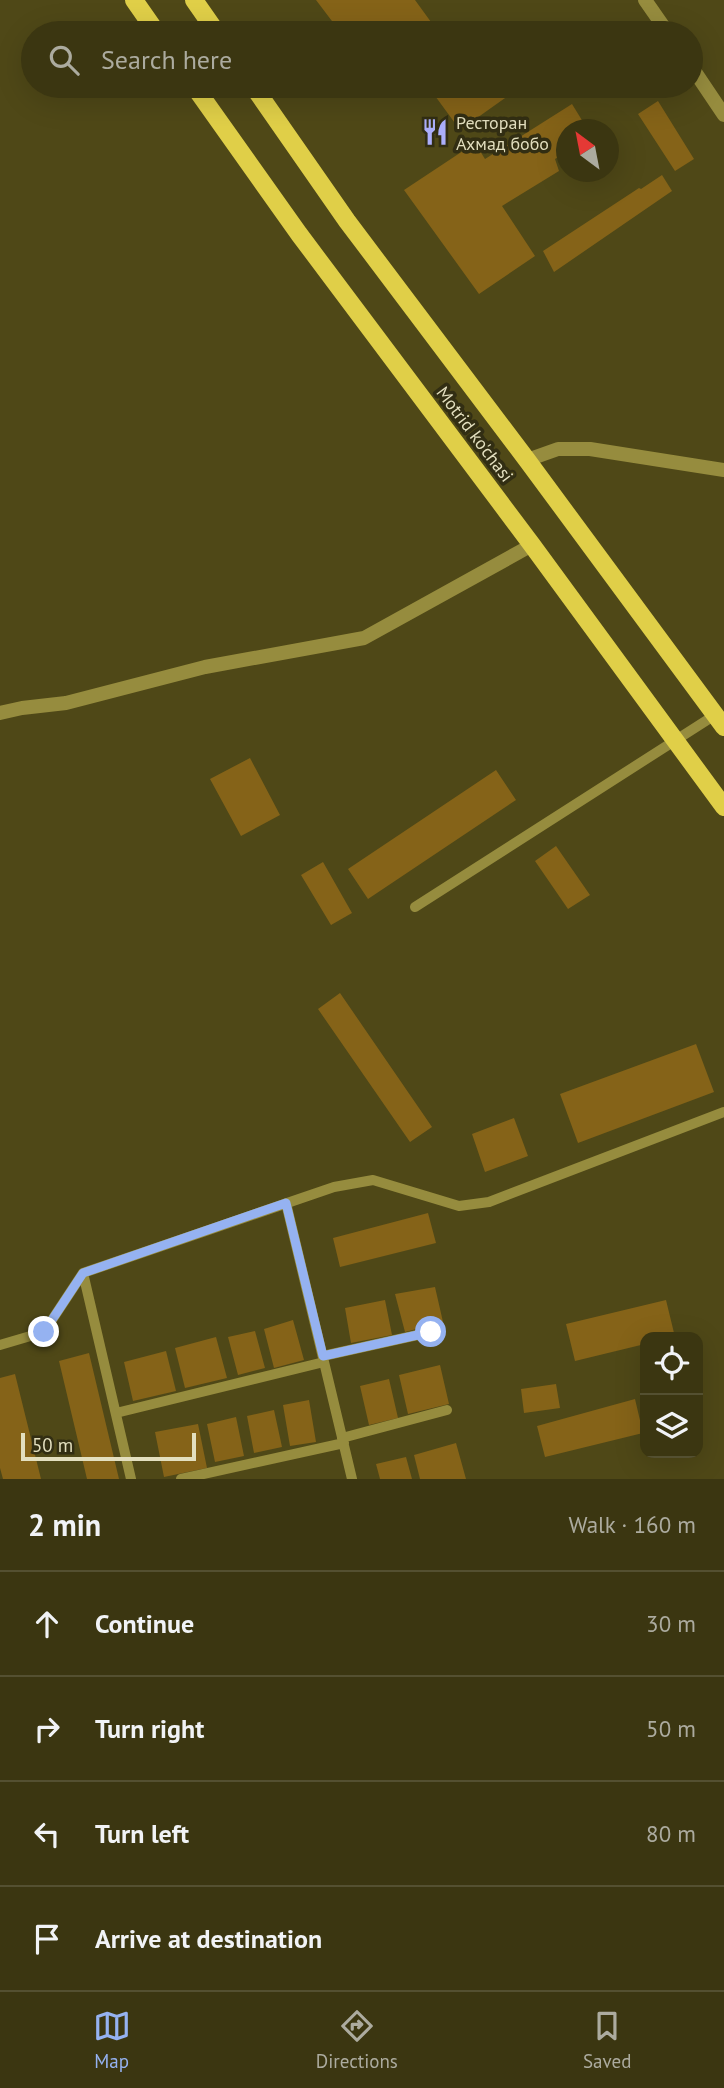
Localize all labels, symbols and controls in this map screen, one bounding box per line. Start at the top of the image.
search box [21,21,703,98]
icon: search [45,41,83,79]
text: Search here [101,43,232,76]
place label: Ресторан Ахмад бобо [456,111,549,155]
restaurant icon: Ресторан Ахмад бобо [420,117,450,147]
north arrow [556,119,619,182]
street label: Motrid ko'chasi [432,382,518,486]
route end [28,1316,59,1347]
route start [415,1316,446,1347]
map controls [640,1332,703,1458]
button: locate [640,1332,703,1395]
button: layers [640,1395,703,1458]
scale bar [21,1430,196,1462]
text: 50 m [32,1433,73,1457]
text: 2 min [28,1505,101,1544]
text: Walk · 160 m [569,1510,696,1539]
icon: ahead [28,1605,66,1643]
text: Continue [95,1607,194,1640]
text: 30 m [646,1609,696,1638]
icon: right [28,1710,66,1748]
text: Turn right [95,1712,204,1745]
text: 50 m [646,1714,696,1743]
icon: left [28,1815,66,1853]
text: Turn left [95,1817,189,1850]
text: 80 m [646,1819,696,1848]
icon: arrive [28,1920,66,1958]
text: Arrive at destination [95,1922,322,1955]
tab: Map [93,2007,131,2073]
tab: Directions [316,2007,398,2073]
tab: Saved [583,2007,631,2073]

